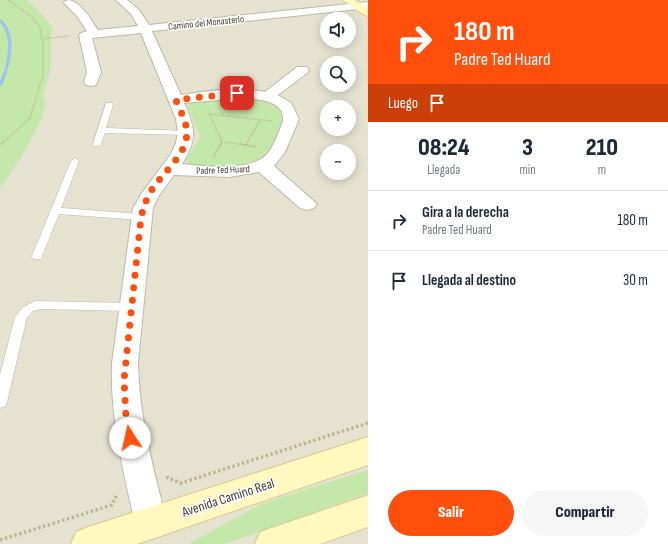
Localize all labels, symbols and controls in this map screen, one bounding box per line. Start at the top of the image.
map controls [320,12,356,180]
button: sound [320,12,356,48]
street label: Camino del Monasterio [168,13,245,33]
text: 180 m [454,15,514,48]
icon: right [388,16,440,68]
text: Padre Ted Huard [454,49,550,70]
button: search [320,56,356,92]
pin [220,76,254,110]
icon: arrive [226,82,248,104]
icon: arrive [426,92,448,114]
text: Luego [388,94,418,113]
button: + [320,100,356,136]
text: 08:24 [418,133,470,162]
text: 3 [522,133,533,162]
text: 210 [586,133,618,162]
button: − [320,144,356,180]
text: Llegada [427,162,460,178]
text: min [519,162,536,178]
text: m [598,162,606,178]
street label: Padre Ted Huard [196,163,250,177]
text: Gira a la derecha [422,203,509,222]
icon: right [388,210,410,232]
text: 180 m [617,211,648,230]
text: Padre Ted Huard [422,222,492,238]
icon: arrive [388,270,410,292]
text: Llegada al destino [422,271,516,290]
text: 30 m [623,271,648,290]
position arrow [109,417,151,459]
street label: Avenida Camino Real [179,475,277,521]
button: Salir [388,490,514,536]
button: Compartir [522,490,648,536]

